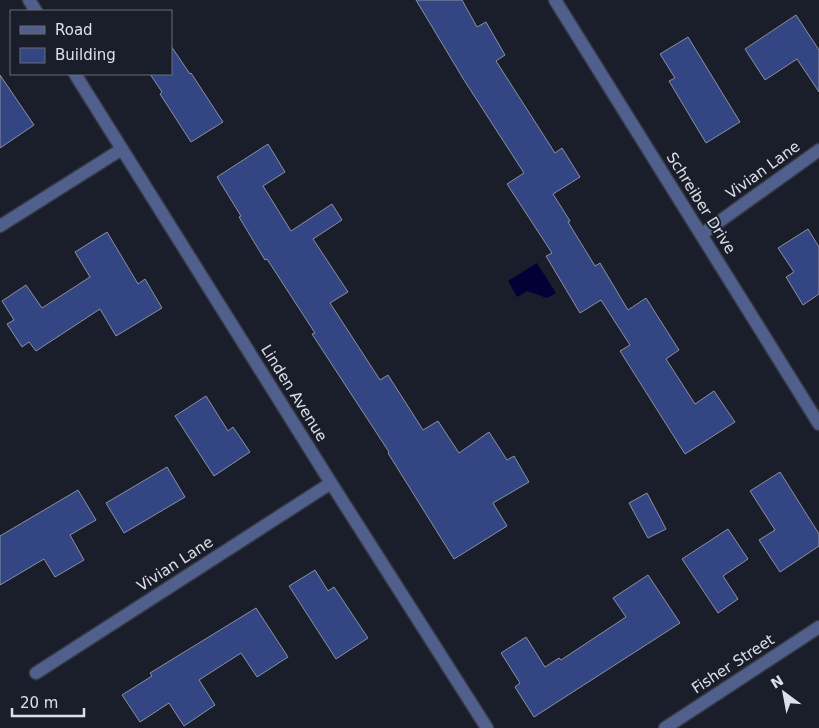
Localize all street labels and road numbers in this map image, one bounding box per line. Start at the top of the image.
street label: Vivian Lane [723,137,803,203]
street label: Schreiber Drive [663,149,739,257]
street label: Linden Avenue [257,341,331,445]
street label: Vivian Lane [134,533,216,595]
street label: Fisher Street [688,631,778,697]

